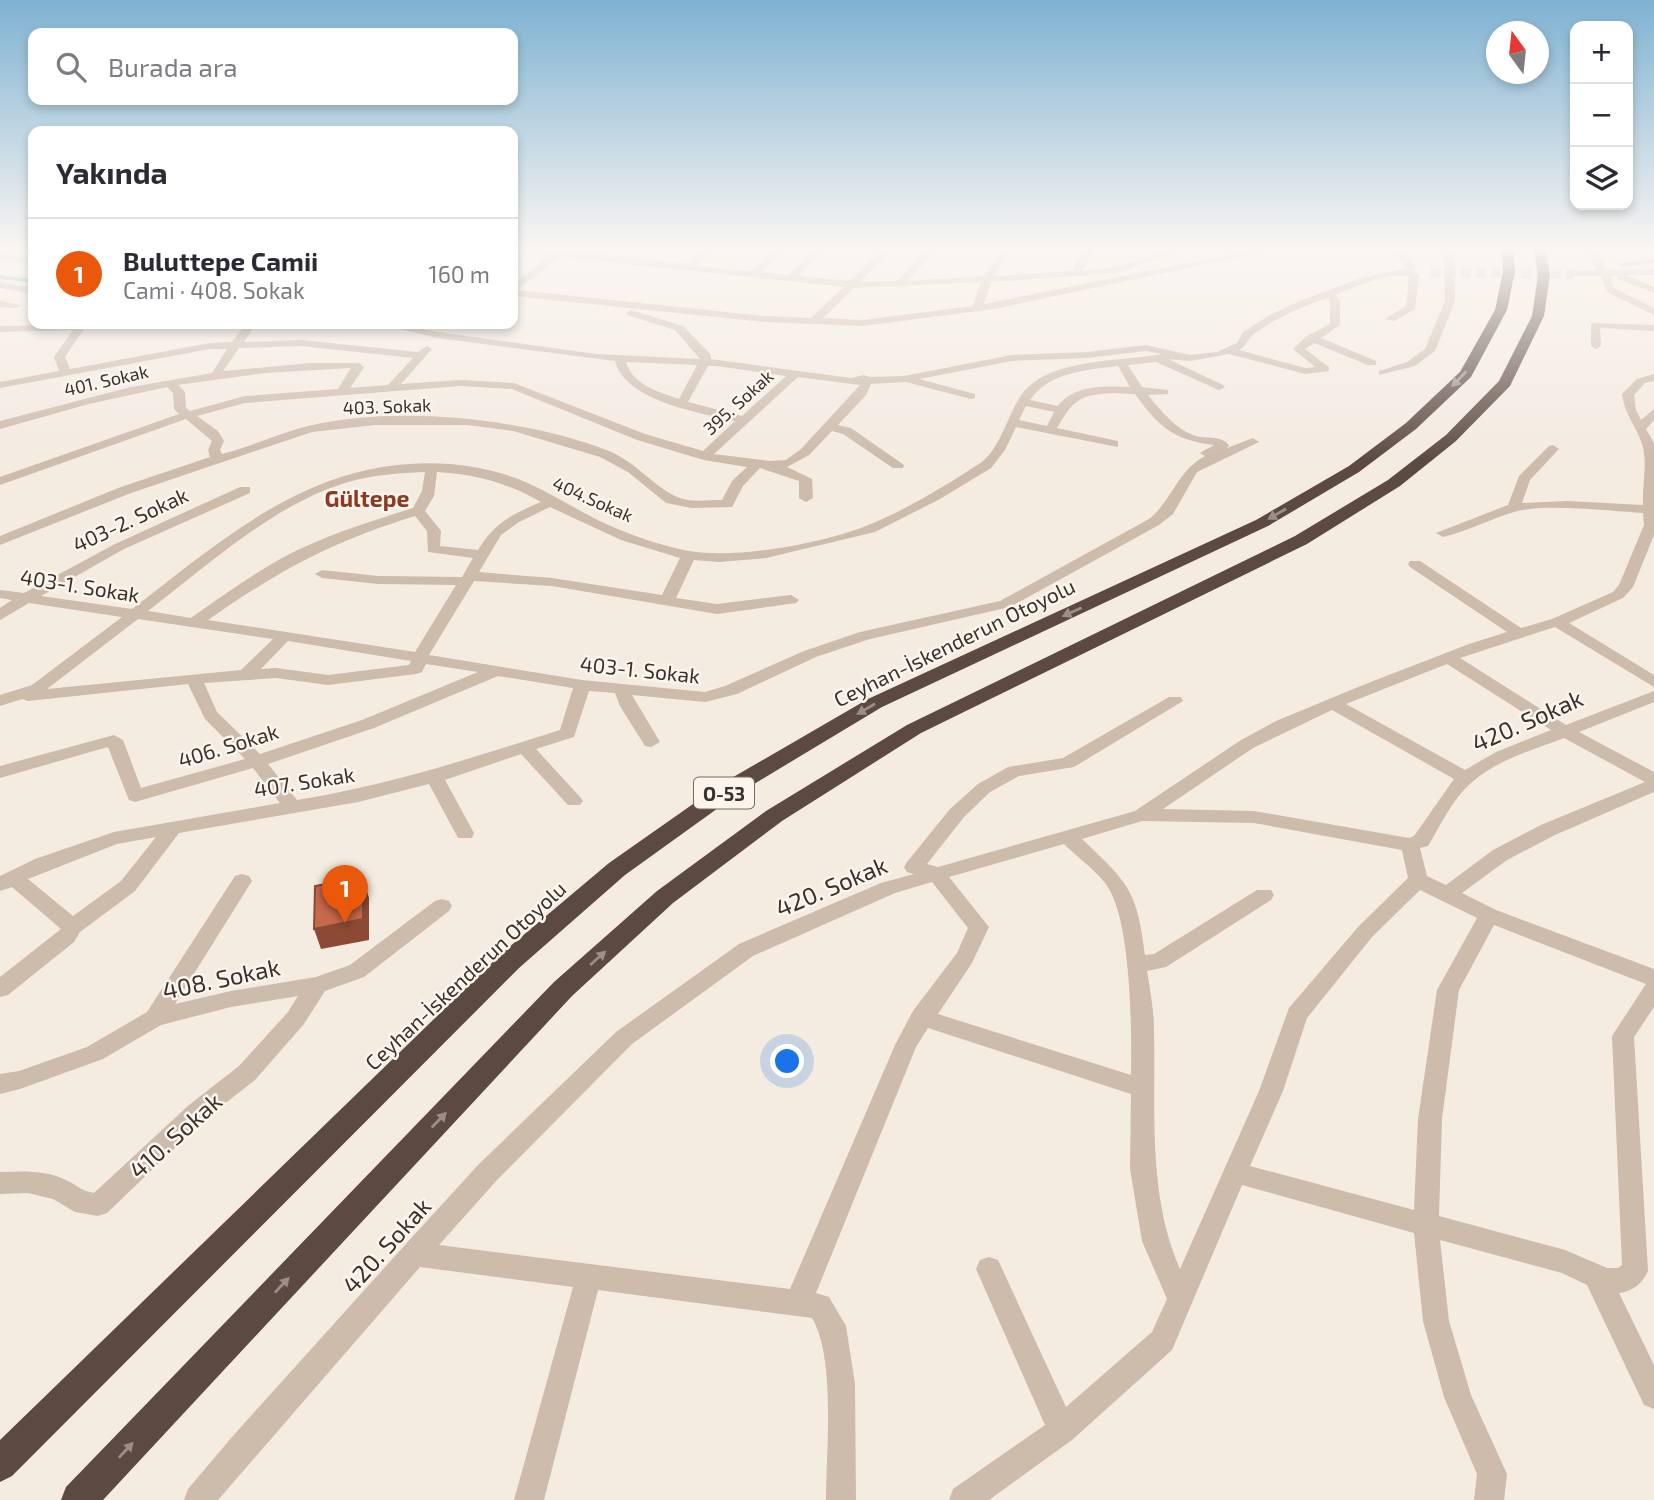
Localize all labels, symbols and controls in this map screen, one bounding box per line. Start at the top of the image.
north arrow [1486,21,1549,84]
map controls [1570,21,1633,210]
button: + [1570,21,1633,84]
search box [28,28,518,105]
icon: search [52,48,90,86]
text: Burada ara [108,51,238,82]
button: − [1570,84,1633,147]
button: layers [1570,147,1633,210]
text: Yakında [56,154,168,190]
text: Buluttepe Camii [123,245,318,276]
text: 1 [74,260,84,288]
text: 160 m [429,260,490,288]
text: Cami · 408. Sokak [123,276,305,304]
street label: 401. Sokak [62,360,150,400]
street label: 395. Sokak [698,365,778,439]
one-way arrow [1451,371,1468,388]
street label: 403. Sokak [342,393,432,419]
street label: 404.Sokak [549,472,637,526]
street label: 403-2. Sokak [68,481,192,557]
district label: Gültepe [325,484,410,512]
one-way arrow [1268,508,1287,520]
street label: 403-1. Sokak [19,563,142,607]
street label: Ceyhan-İskenderun Otoyolu [829,573,1079,711]
one-way arrow [1062,606,1082,618]
street label: 403-1. Sokak [579,650,702,688]
street label: 420. Sokak [1467,683,1587,757]
one-way arrow [857,703,876,715]
street label: 406. Sokak [175,718,282,772]
street label: 407. Sokak [252,761,356,801]
road number: O-53 [694,778,754,808]
street label: 420. Sokak [771,850,891,922]
pin: 1 [322,865,368,923]
street label: Ceyhan-İskenderun Otoyolu [359,875,571,1075]
one-way arrow [589,950,607,966]
street label: 408. Sokak [160,951,282,1005]
your location [770,1044,804,1078]
street label: 410. Sokak [123,1086,227,1184]
one-way arrow [430,1112,446,1129]
street label: 420. Sokak [336,1191,436,1299]
one-way arrow [274,1276,290,1294]
one-way arrow [118,1441,134,1459]

